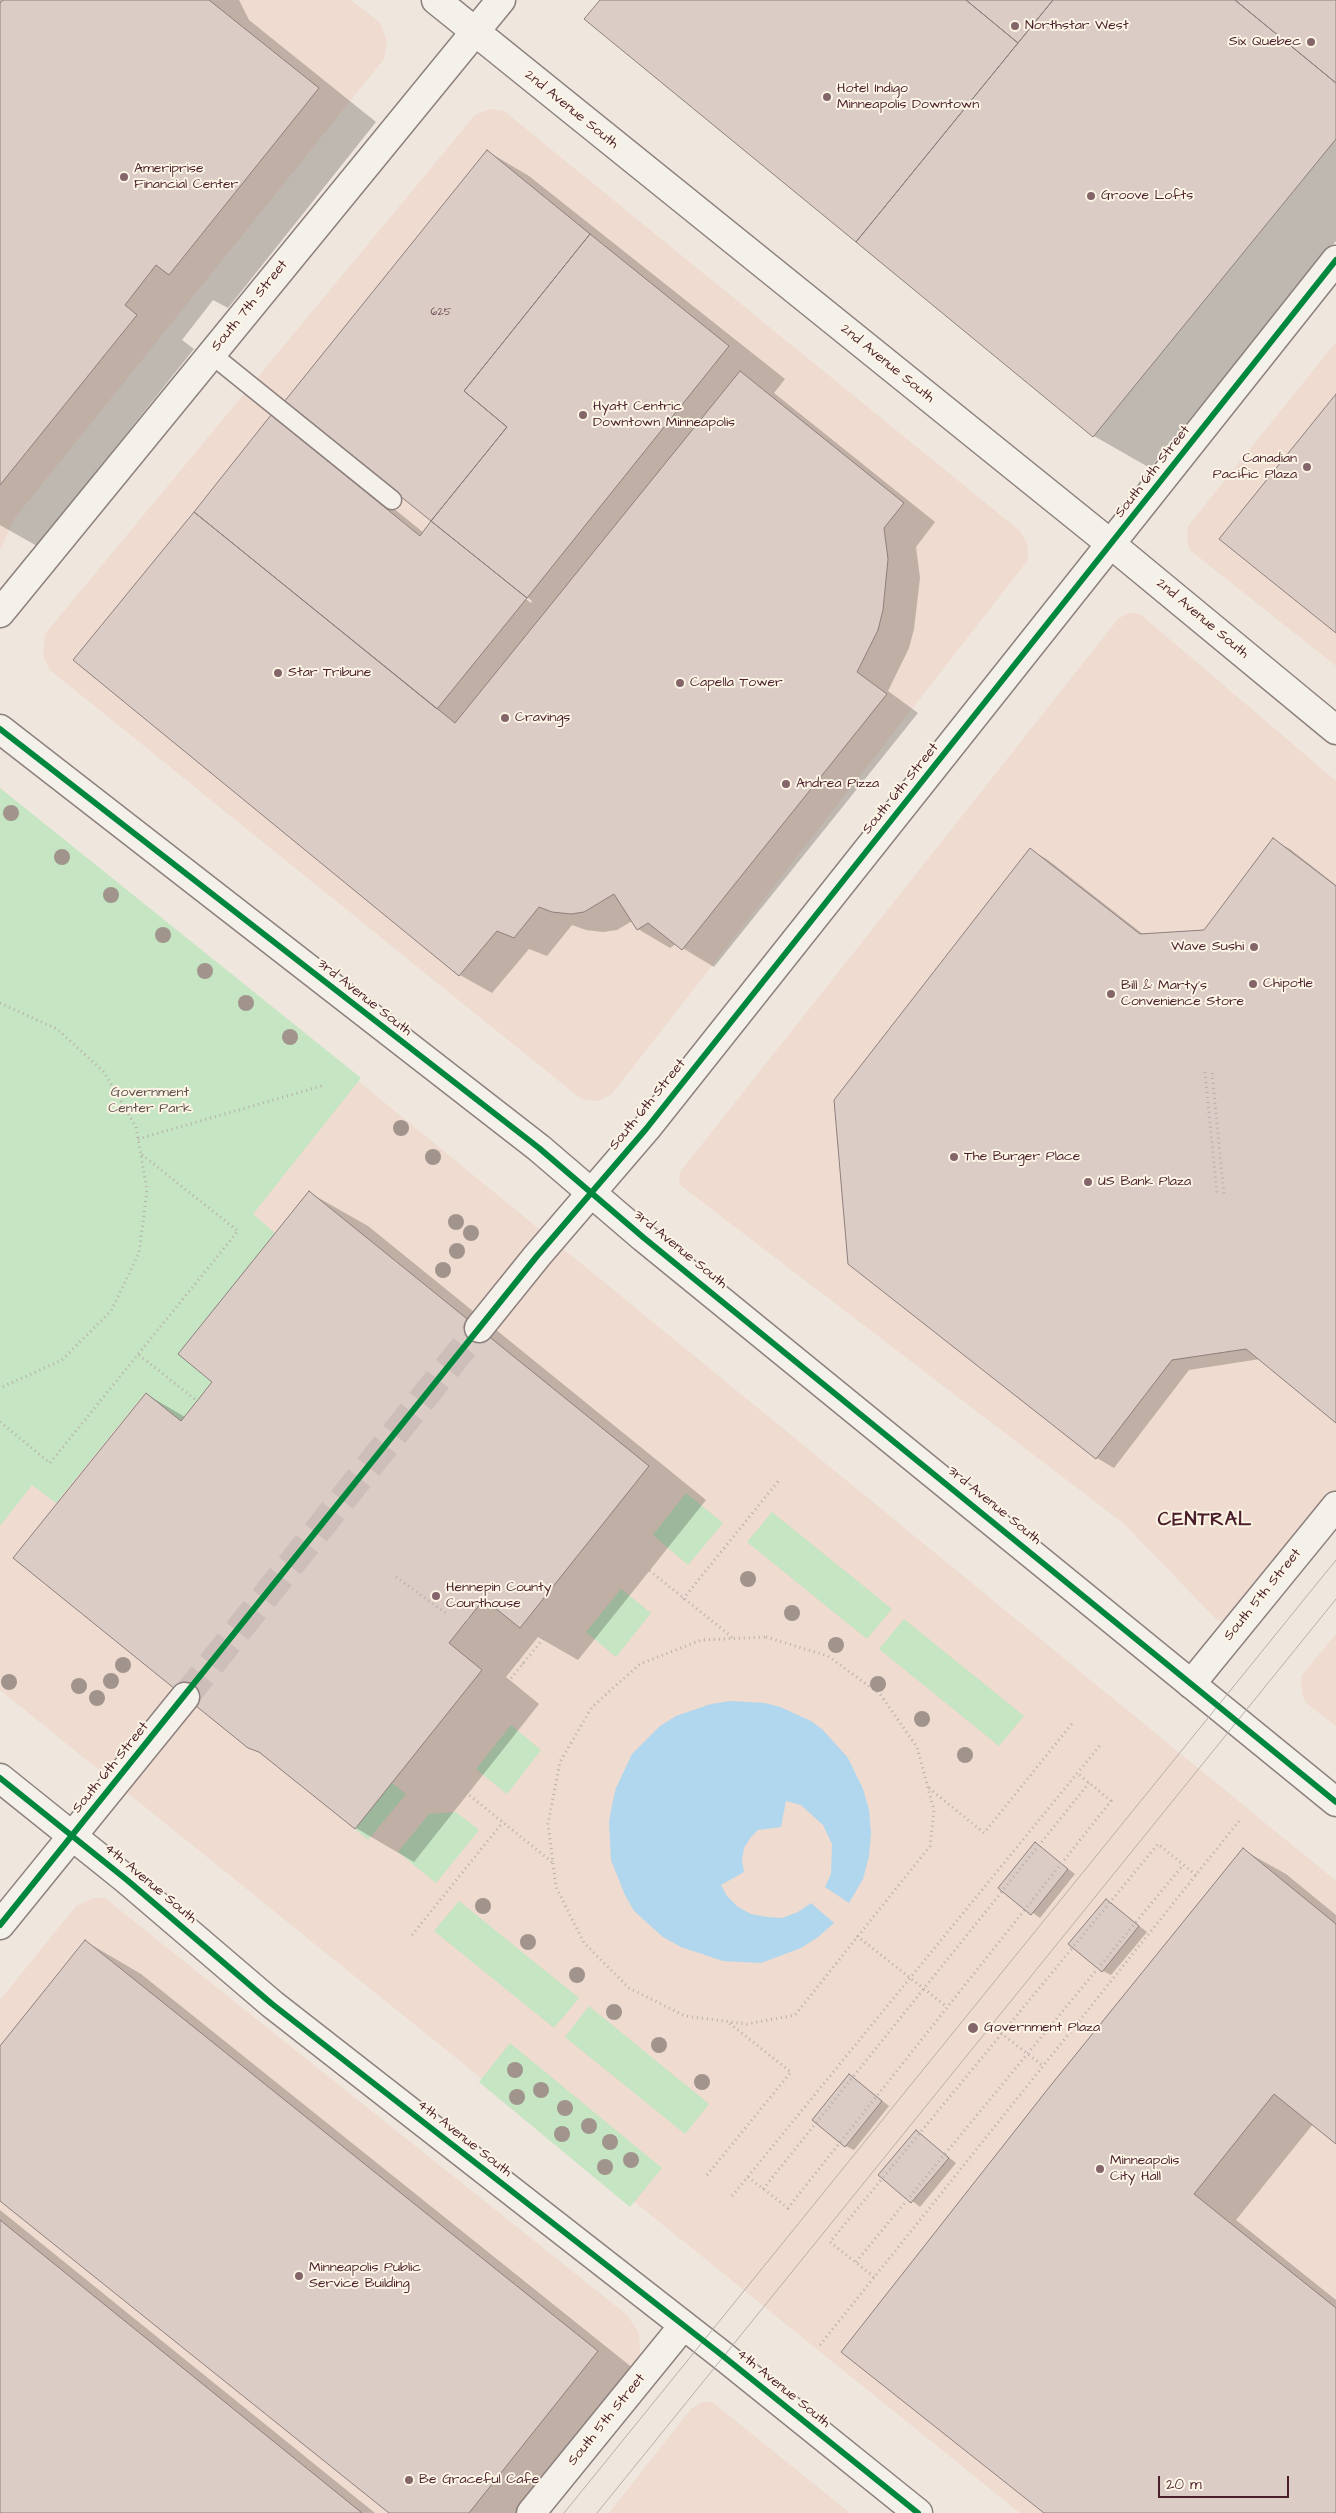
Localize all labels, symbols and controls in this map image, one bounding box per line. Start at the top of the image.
place label: Northstar West [1025,18,1129,34]
marker: Northstar West [1009,20,1021,32]
place label: Six Quebec [1229,34,1301,50]
marker: Six Quebec [1305,36,1317,48]
street label: 2nd Avenue South [521,67,621,153]
place label: Hotel Indigo Minneapolis Downtown [837,81,979,114]
marker: Hotel Indigo Minneapolis Downtown [821,91,833,103]
place label: Ameriprise Financial Center [134,161,238,193]
marker: Ameriprise Financial Center [118,171,130,183]
place label: Groove Lofts [1101,188,1193,204]
marker: Groove Lofts [1085,190,1097,202]
street label: South 7th Street [208,257,292,355]
house number: 625 [431,306,451,320]
street label: 2nd Avenue South [837,321,937,407]
place label: Hyatt Centric Downtown Minneapolis [593,399,735,432]
marker: Hyatt Centric Downtown Minneapolis [577,409,589,421]
street label: South 6th Street [1112,423,1194,521]
place label: Canadian Pacific Plaza [1213,451,1297,484]
marker: Canadian Pacific Plaza [1301,461,1313,473]
street label: 2nd Avenue South [1152,575,1252,663]
place label: Star Tribune [288,665,371,681]
marker: Star Tribune [272,667,284,679]
place label: Capella Tower [690,675,783,691]
marker: Capella Tower [674,677,686,689]
place label: Cravings [515,710,570,726]
marker: Cravings [499,712,511,724]
street label: South 6th Street [859,740,943,838]
place label: Andrea Pizza [796,776,879,792]
marker: Andrea Pizza [780,778,792,790]
place label: Wave Sushi [1171,939,1244,955]
marker: Wave Sushi [1248,941,1260,953]
street label: 3rd Avenue South [313,956,415,1040]
place label: Chipotle [1263,976,1313,992]
place label: Bill & Marty's Convenience Store [1121,978,1244,1010]
marker: Chipotle [1247,978,1259,990]
marker: Bill & Marty's Convenience Store [1105,988,1117,1000]
street label: South 6th Street [606,1056,690,1154]
park label: Government Center Park [108,1085,192,1118]
place label: The Burger Place [964,1149,1080,1165]
marker: The Burger Place [948,1151,960,1163]
place label: US Bank Plaza [1098,1174,1191,1190]
marker: US Bank Plaza [1082,1176,1094,1188]
street label: 3rd Avenue South [630,1207,730,1293]
street label: 3rd Avenue South [944,1463,1044,1549]
district label: CENTRAL [1157,1510,1253,1532]
street label: South 5th Street [1221,1546,1305,1644]
place label: Hennepin County Courthouse [446,1580,551,1612]
marker: Hennepin County Courthouse [430,1590,442,1602]
street label: South 6th Street [69,1719,153,1817]
street label: 4th Avenue South [100,1840,200,1928]
place label: Government Plaza [984,2020,1100,2036]
marker: Government Plaza [966,2021,980,2035]
street label: 4th Avenue South [413,2097,515,2181]
place label: Minneapolis City Hall [1110,2153,1179,2186]
marker: Minneapolis City Hall [1094,2163,1106,2175]
place label: Minneapolis Public Service Building [309,2260,421,2292]
marker: Minneapolis Public Service Building [293,2270,305,2282]
street label: 4th Avenue South [733,2346,833,2432]
street label: South 5th Street [565,2371,649,2469]
scale bar [1161,2466,1292,2498]
place label: Be Graceful Cafe [419,2472,539,2488]
marker: Be Graceful Cafe [403,2474,415,2486]
text: 20 m [1166,2474,1202,2495]

